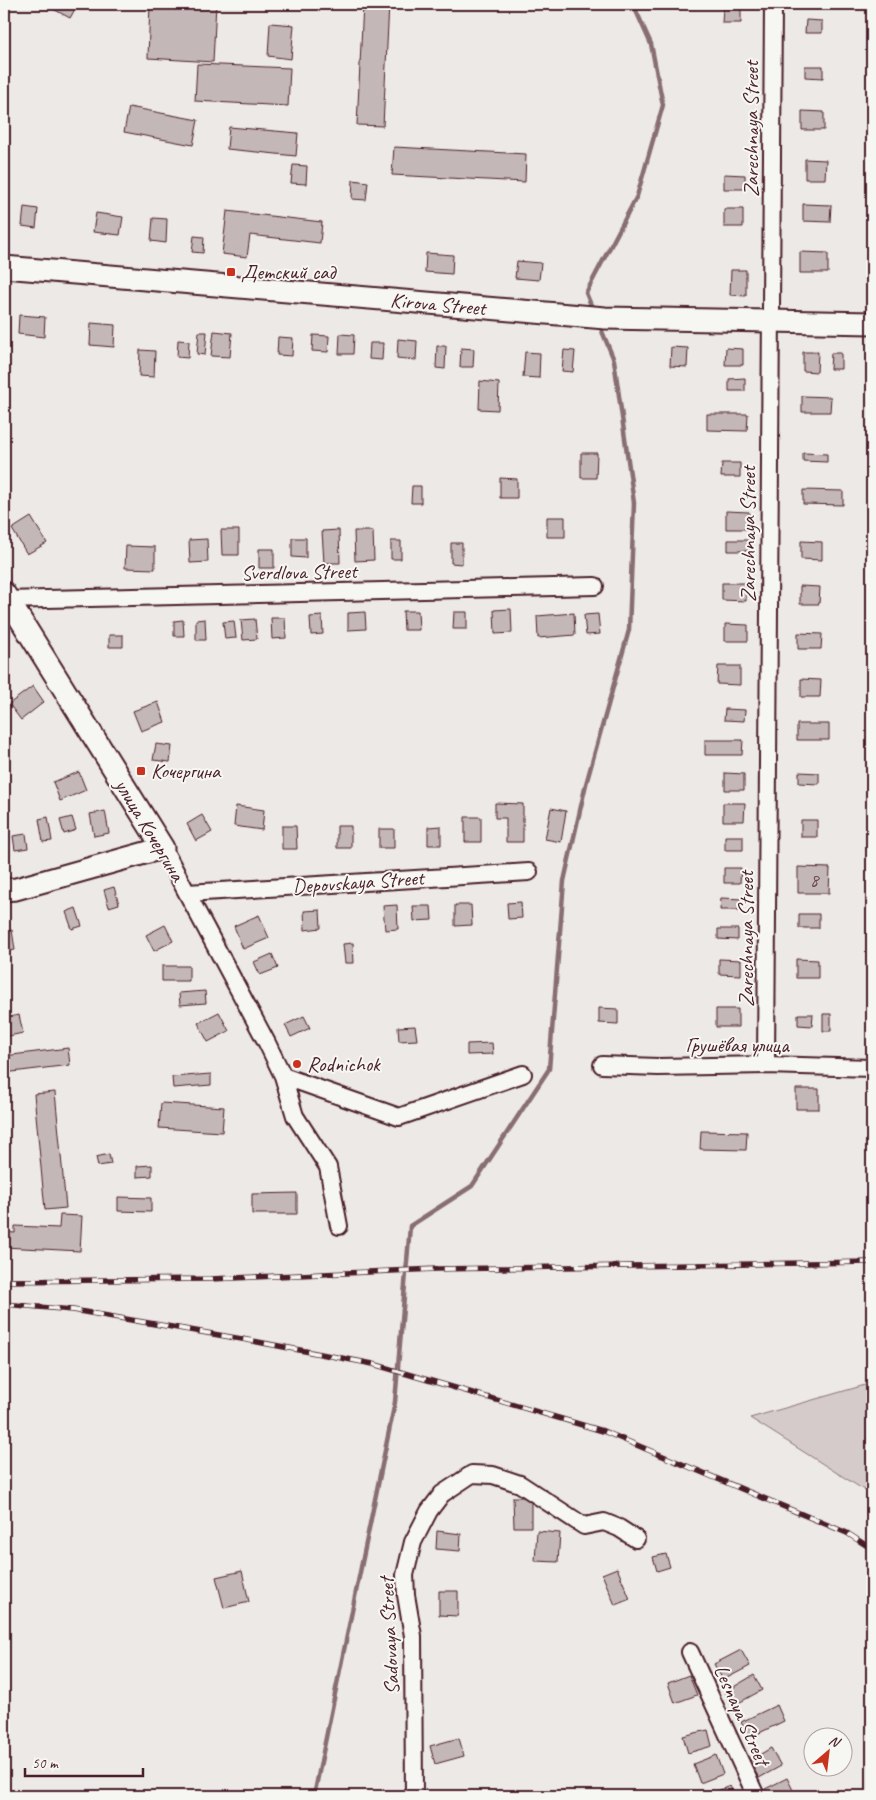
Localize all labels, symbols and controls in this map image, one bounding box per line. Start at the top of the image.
street label: Zarechnaya Street [738,59,764,197]
place label: Детский сад [241,259,338,285]
marker: Детский сад [225,266,237,278]
street label: Kirova Street [389,287,489,321]
street label: Zarechnaya Street [735,464,761,602]
street label: Sverdlova Street [241,558,359,586]
place label: Кочергина [151,758,222,784]
marker: Кочергина [135,765,147,777]
street label: улица Кочергина [108,772,192,888]
street label: Depovskaya Street [291,864,427,900]
house number: 8 [810,868,821,892]
street label: Zarechnaya Street [733,869,759,1007]
street label: Грушёвая улица [685,1032,790,1058]
place label: Rodnichok [307,1051,381,1077]
marker: Rodnichok [291,1058,303,1070]
street label: Sadovaya Street [373,1574,405,1695]
street label: Lesnaya Street [708,1661,777,1772]
north arrow [804,1728,854,1778]
text: N [826,1731,844,1752]
scale bar [25,1745,142,1777]
text: 50 m [32,1754,59,1773]

